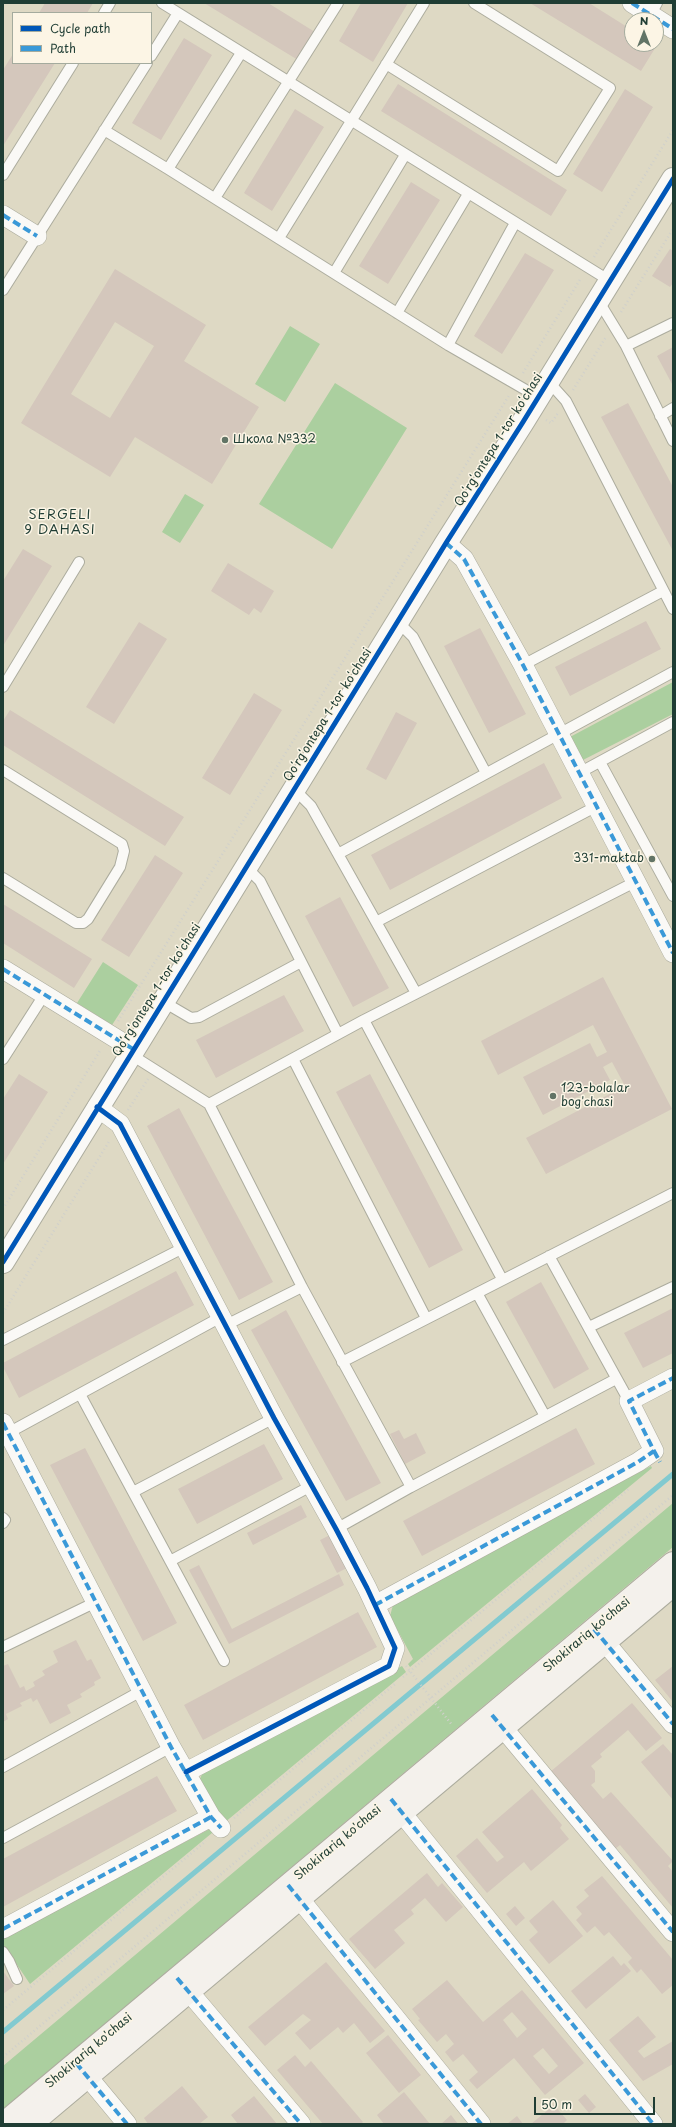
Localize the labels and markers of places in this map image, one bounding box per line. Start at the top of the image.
place label: Школа №332 [233,433,316,447]
marker: Школа №332 [220,435,230,445]
place label: 331-maktab [573,852,644,866]
marker: 331-maktab [647,854,657,864]
place label: 123-bolalar bog'chasi [561,1082,629,1110]
marker: 123-bolalar bog'chasi [548,1091,558,1101]

